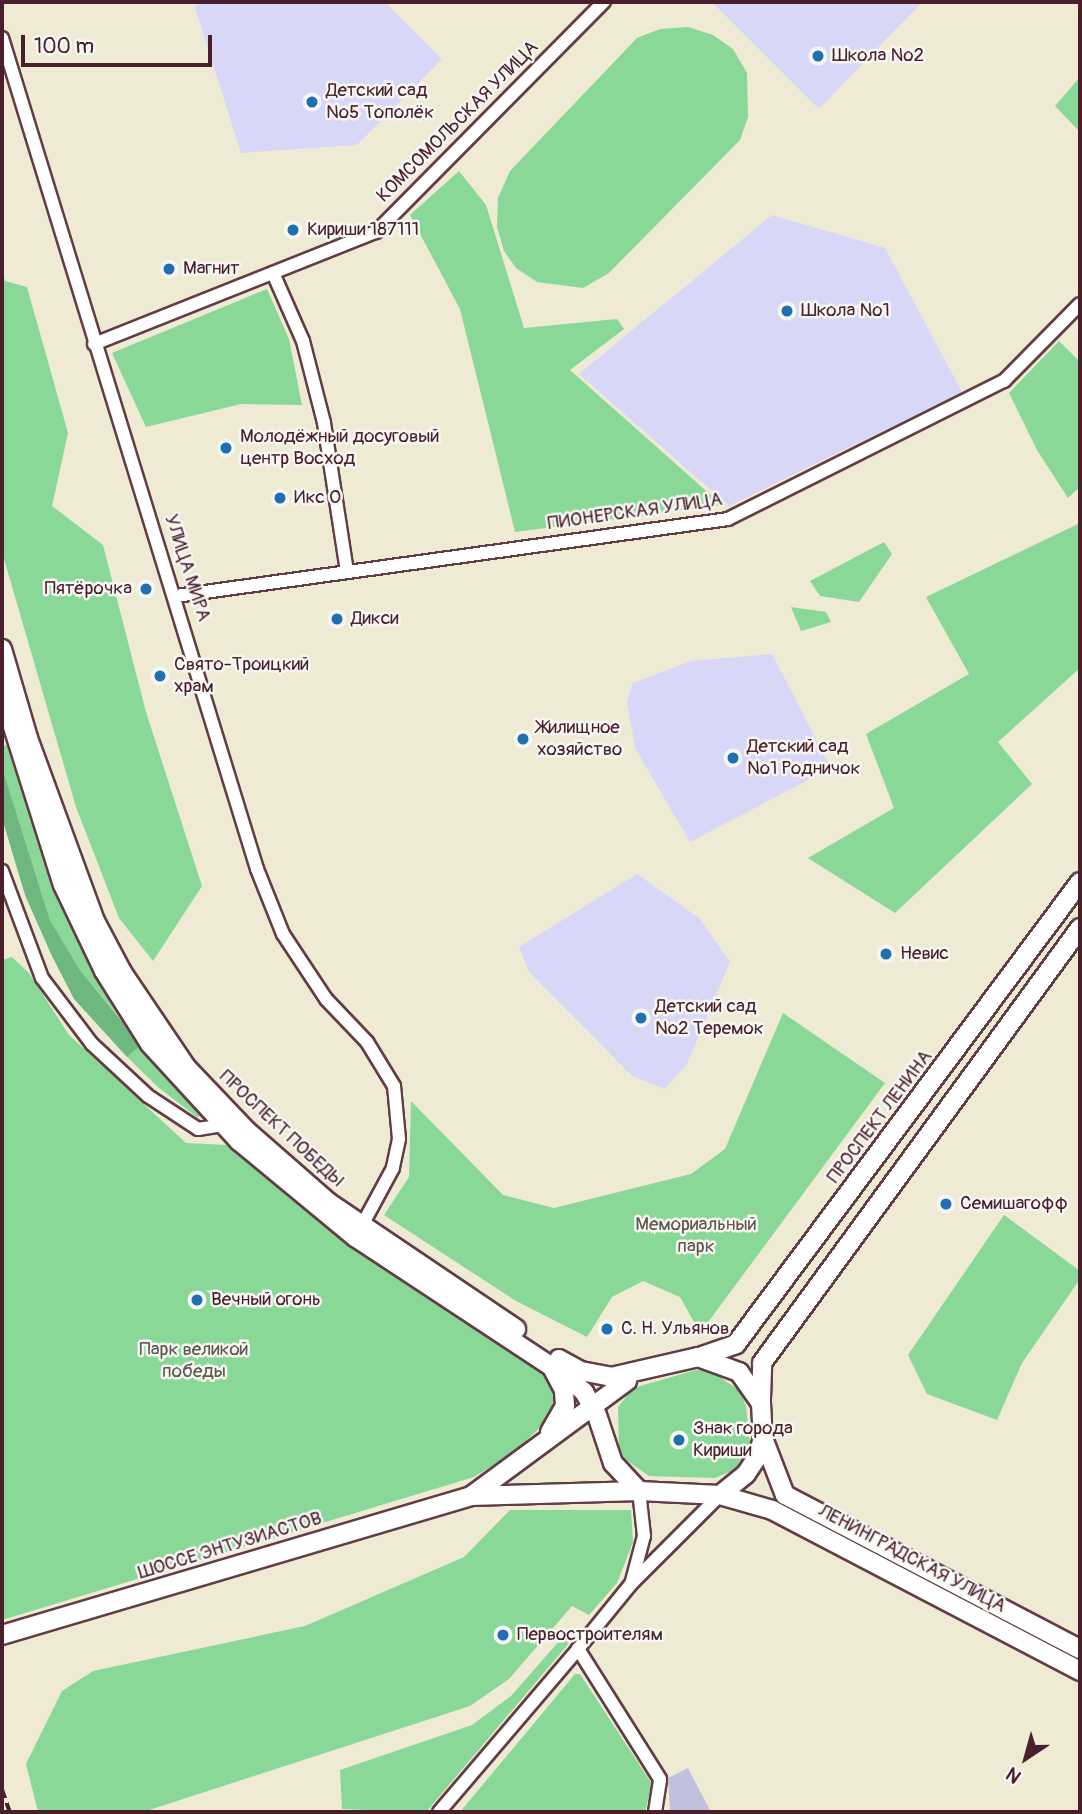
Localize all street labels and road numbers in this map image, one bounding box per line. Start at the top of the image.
street label: КОМСОМОЛЬСКАЯ УЛИЦА [372,36,544,208]
street label: ПИОНЕРСКАЯ УЛИЦА [546,488,724,536]
street label: УЛИЦА МИРА [159,512,215,624]
street label: ПРОСПЕКТ ЛЕНИНА [823,1046,937,1188]
street label: ПРОСПЕКТ ПОБЕДЫ [214,1066,348,1192]
street label: ЛЕНИНГРАДСКАЯ УЛИЦА [814,1500,1010,1618]
street label: ШОССЕ ЭНТУЗИАСТОВ [136,1507,324,1585]

